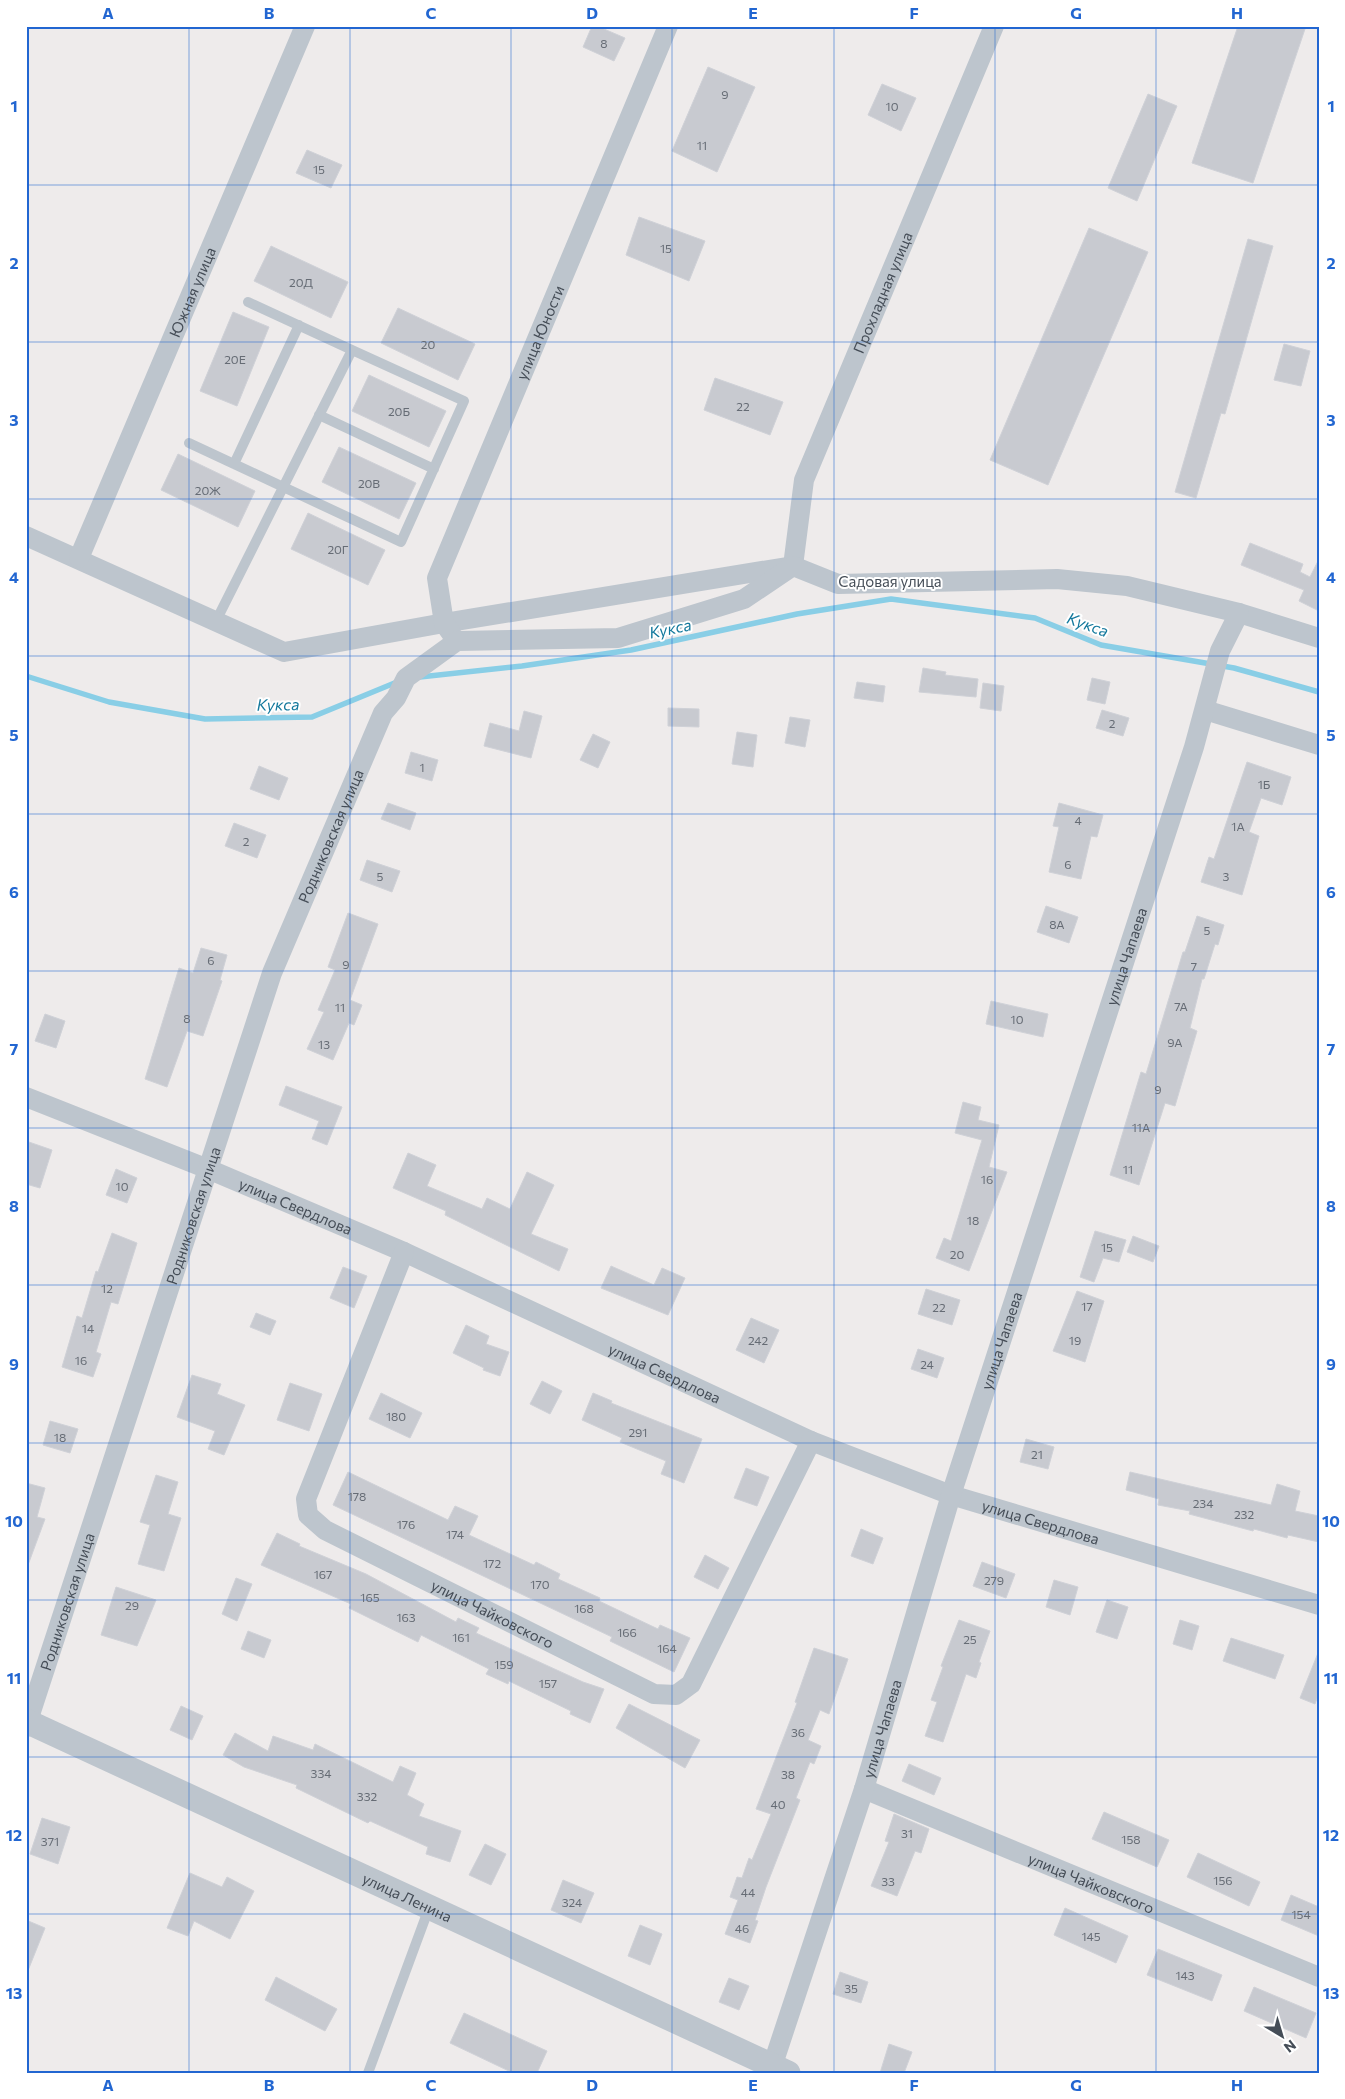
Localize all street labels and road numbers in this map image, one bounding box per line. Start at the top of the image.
street label: Прохладная улица [849,229,916,356]
street label: Южная улица [165,244,219,340]
street label: улица Юности [512,282,568,382]
street label: Садовая улица [838,572,942,590]
street label: Родниковская улица [294,766,367,906]
street label: улица Чапаева [1102,905,1150,1008]
street label: Родниковская улица [162,1144,224,1287]
street label: улица Свердлова [236,1174,355,1238]
street label: улица Чапаева [977,1289,1025,1392]
street label: улица Свердлова [606,1339,724,1407]
street label: улица Свердлова [980,1496,1101,1548]
street label: Родниковская улица [36,1530,98,1673]
street label: улица Чайковского [429,1576,557,1652]
street label: улица Чапаева [859,1677,905,1780]
street label: улица Чайковского [1026,1849,1157,1917]
street label: улица Ленина [360,1869,455,1926]

